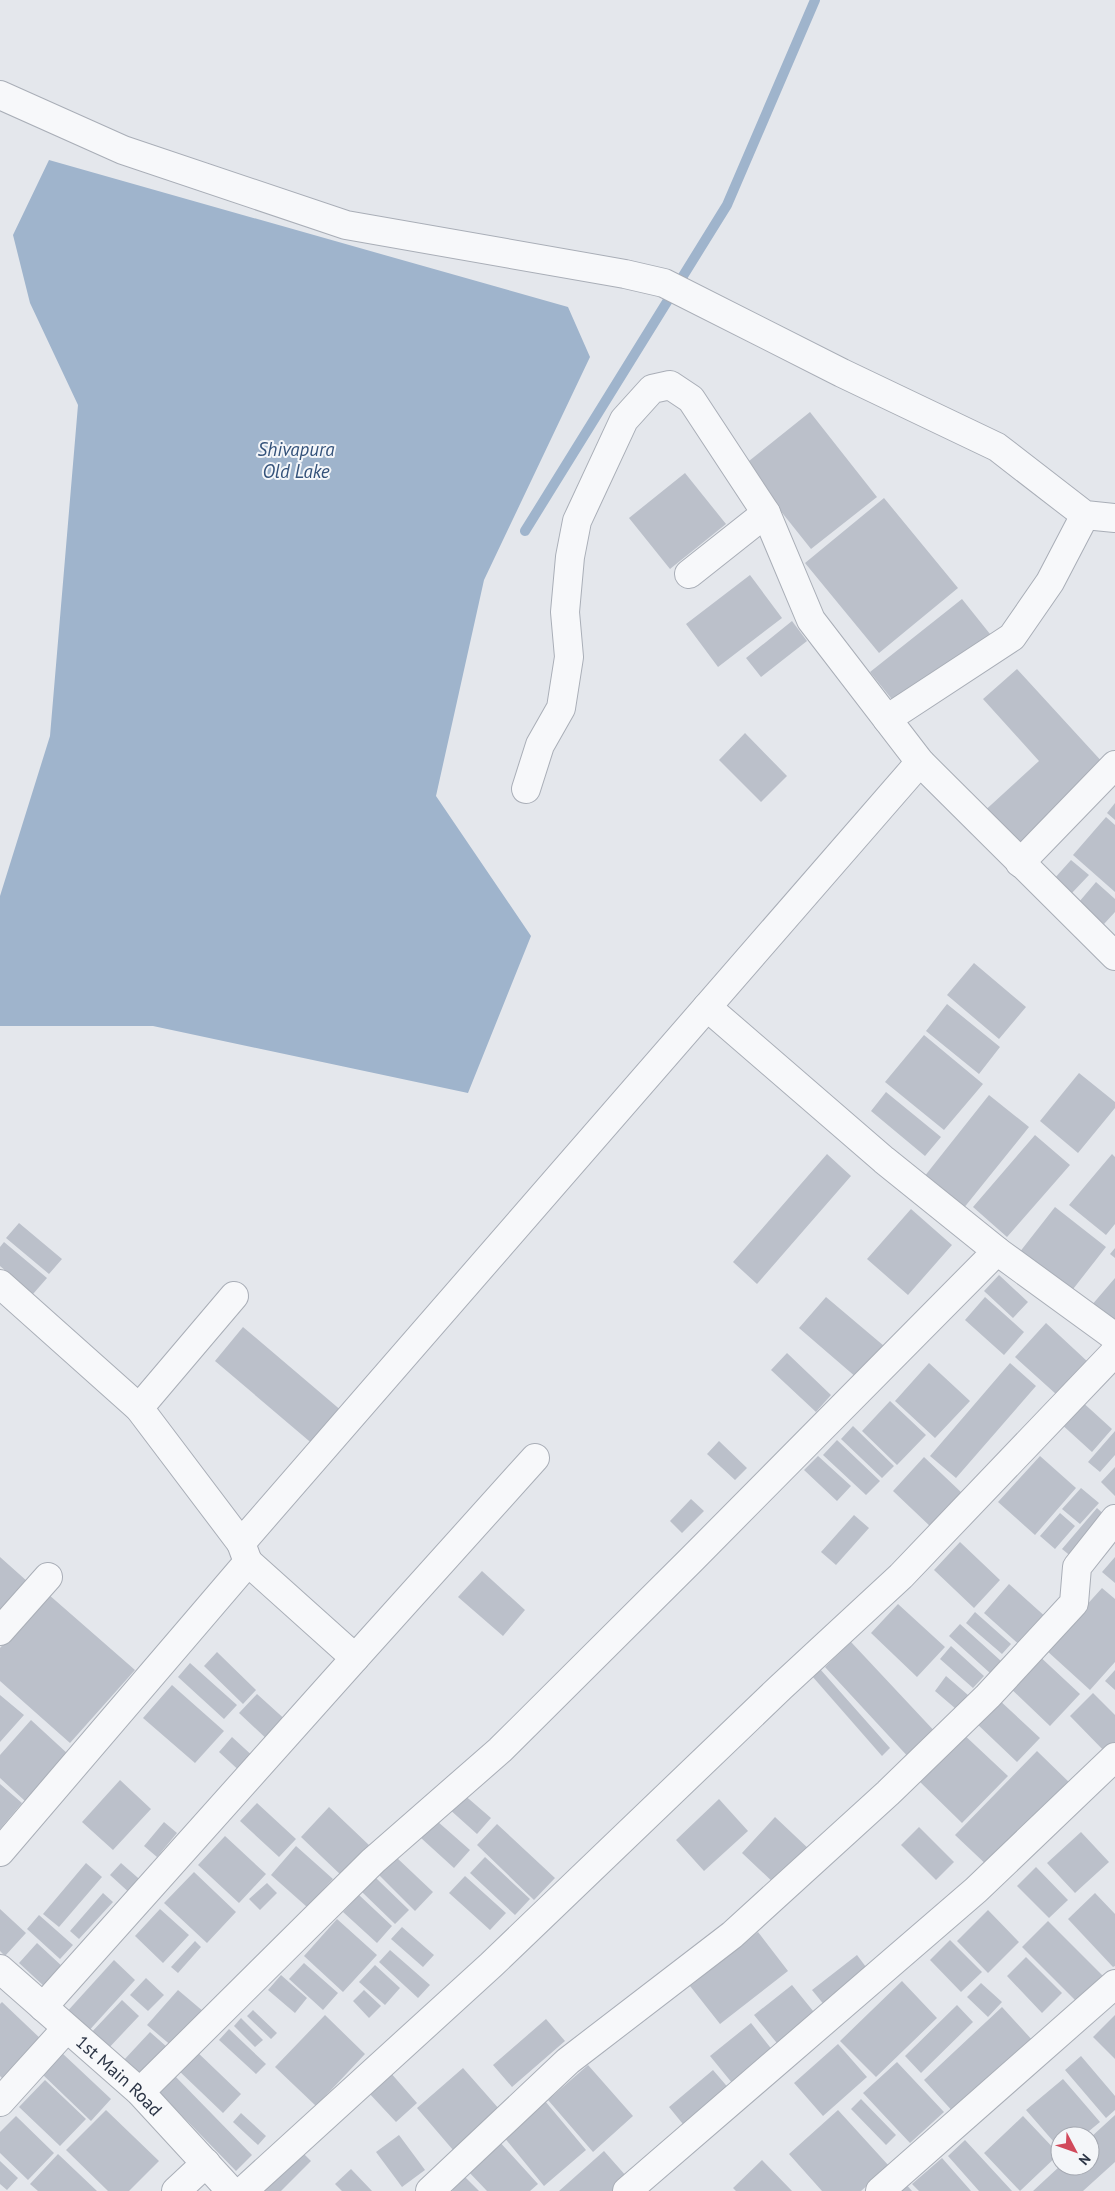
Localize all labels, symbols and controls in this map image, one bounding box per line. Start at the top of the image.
water label: Shivapura Old Lake [258,437,335,483]
street label: 1st Main Road [72,2030,168,2121]
north arrow [1050,2126,1100,2176]
text: N [1075,2150,1095,2169]

